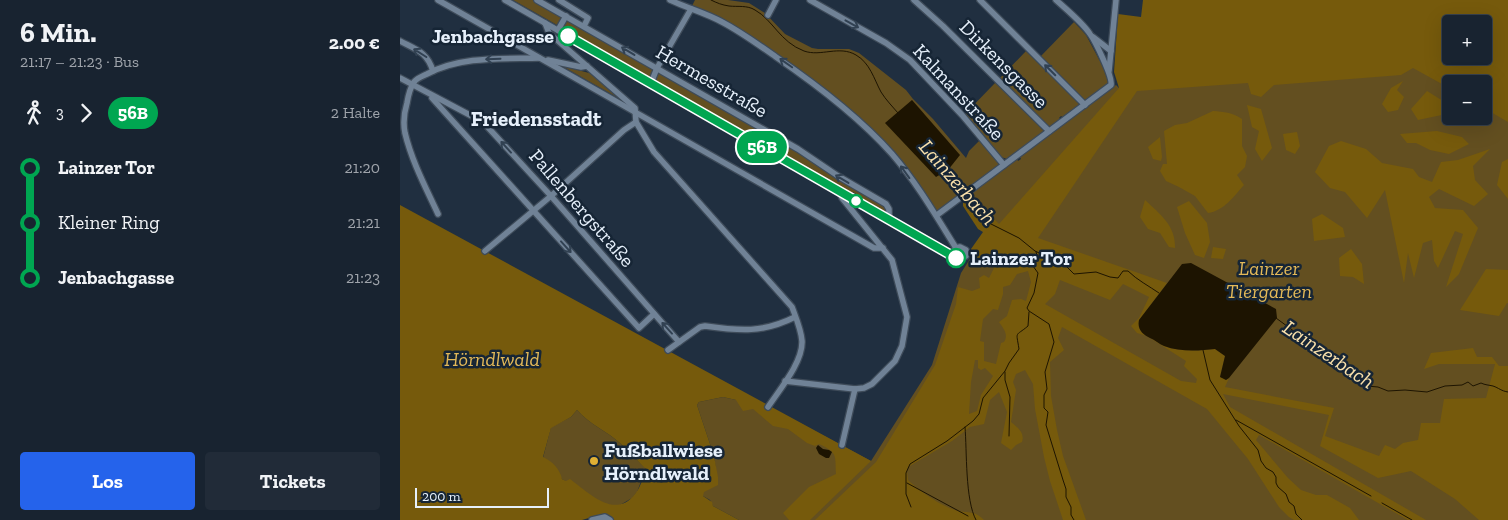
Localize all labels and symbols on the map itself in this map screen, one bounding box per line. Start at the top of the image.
street label: Dirkensgasse [955,15,1053,113]
one-way arrow [845,19,860,29]
place label: Jenbachgasse [432,24,554,48]
marker: Jenbachgasse [558,26,578,46]
street label: Hermesstraße [652,39,772,123]
street label: Kalmanstraße [908,39,1010,145]
one-way arrow [621,45,635,55]
one-way arrow [413,48,427,58]
one-way arrow [485,54,501,64]
one-way arrow [779,58,793,68]
one-way arrow [1044,64,1057,76]
district label: Friedensstadt [471,106,602,131]
line badge: 56B [733,131,791,163]
water label: Lainzerbach [914,134,1002,230]
one-way arrow [500,140,512,153]
street label: Pallenbergstraße [524,144,640,272]
one-way arrow [900,166,911,179]
one-way arrow [836,173,850,183]
unlabelled marker [849,194,863,208]
one-way arrow [560,241,572,254]
place label: Lainzer Tor [970,246,1072,270]
marker: Lainzer Tor [946,248,966,268]
park label: Lainzer Tiergarten [1226,256,1312,303]
water label: Lainzerbach [1279,314,1379,394]
one-way arrow [661,322,673,335]
park label: Hörndlwald [444,347,540,371]
place label: Fußballwiese Hörndlwald [604,438,723,485]
marker: Fußballwiese Hörndlwald [588,455,600,467]
scale bar [415,485,549,508]

